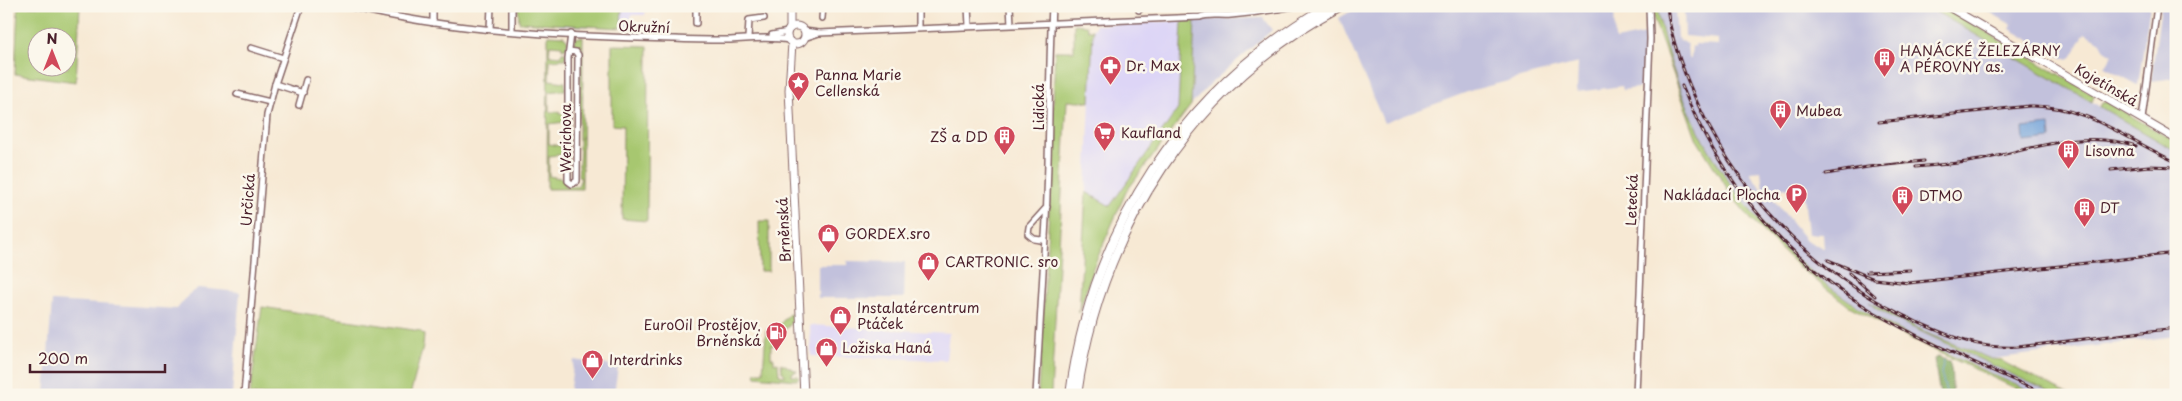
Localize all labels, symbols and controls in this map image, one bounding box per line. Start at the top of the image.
street label: Okružní [618,15,670,38]
north arrow [28,28,78,78]
text: N [46,28,58,49]
place label: HANÁCKÉ ŽELEZÁRNY A PÉROVNY as. [1900,40,2061,77]
building icon: HANÁCKÉ ŽELEZÁRNY A PÉROVNY as. [1872,47,1896,78]
pharmacy icon: Dr. Max [1098,54,1122,85]
place label: Dr. Max [1126,55,1180,76]
street label: Kojetínská [2071,58,2142,111]
place label: Panna Marie Cellenská [815,64,901,101]
place icon: Panna Marie Cellenská [787,71,811,102]
street label: Lidická [1028,83,1049,130]
building icon: Mubea [1768,99,1792,130]
place label: Mubea [1796,100,1842,121]
street label: Werichova [555,103,576,173]
supermarket icon: Kaufland [1093,121,1117,152]
place label: Kaufland [1121,122,1182,143]
building icon: ZŠ a DD [992,125,1016,156]
place label: ZŠ a DD [930,126,988,147]
building icon: Lisovna [2057,139,2081,170]
place label: Lisovna [2085,140,2135,161]
street label: Určická [235,173,260,227]
street label: Letecká [1620,173,1643,226]
parking icon: Nakládací Plocha [1784,183,1808,214]
place label: Nakládací Plocha [1663,184,1780,205]
building icon: DTMO [1891,184,1915,215]
place label: DTMO [1919,185,1963,206]
building icon: DT [2072,196,2096,227]
street label: Brněnská [771,197,796,263]
place label: DT [2100,197,2120,218]
shop icon: GORDEX.sro [817,222,841,253]
place label: GORDEX.sro [845,223,930,244]
shop icon: CARTRONIC. sro [917,250,941,281]
place label: CARTRONIC. sro [945,251,1058,272]
place label: Instalatércentrum Ptáček [857,297,979,334]
shop icon: Instalatércentrum Ptáček [829,304,853,335]
place label: EuroOil Prostějov, Brněnská [644,314,761,351]
fuel station icon: EuroOil Prostějov, Brněnská [765,321,789,352]
shop icon: Ložiska Haná [814,336,838,367]
place label: Ložiska Haná [842,337,932,358]
scale bar [30,341,165,373]
text: 200 m [38,346,88,369]
shop icon: Interdrinks [581,348,605,379]
place label: Interdrinks [609,349,682,370]

